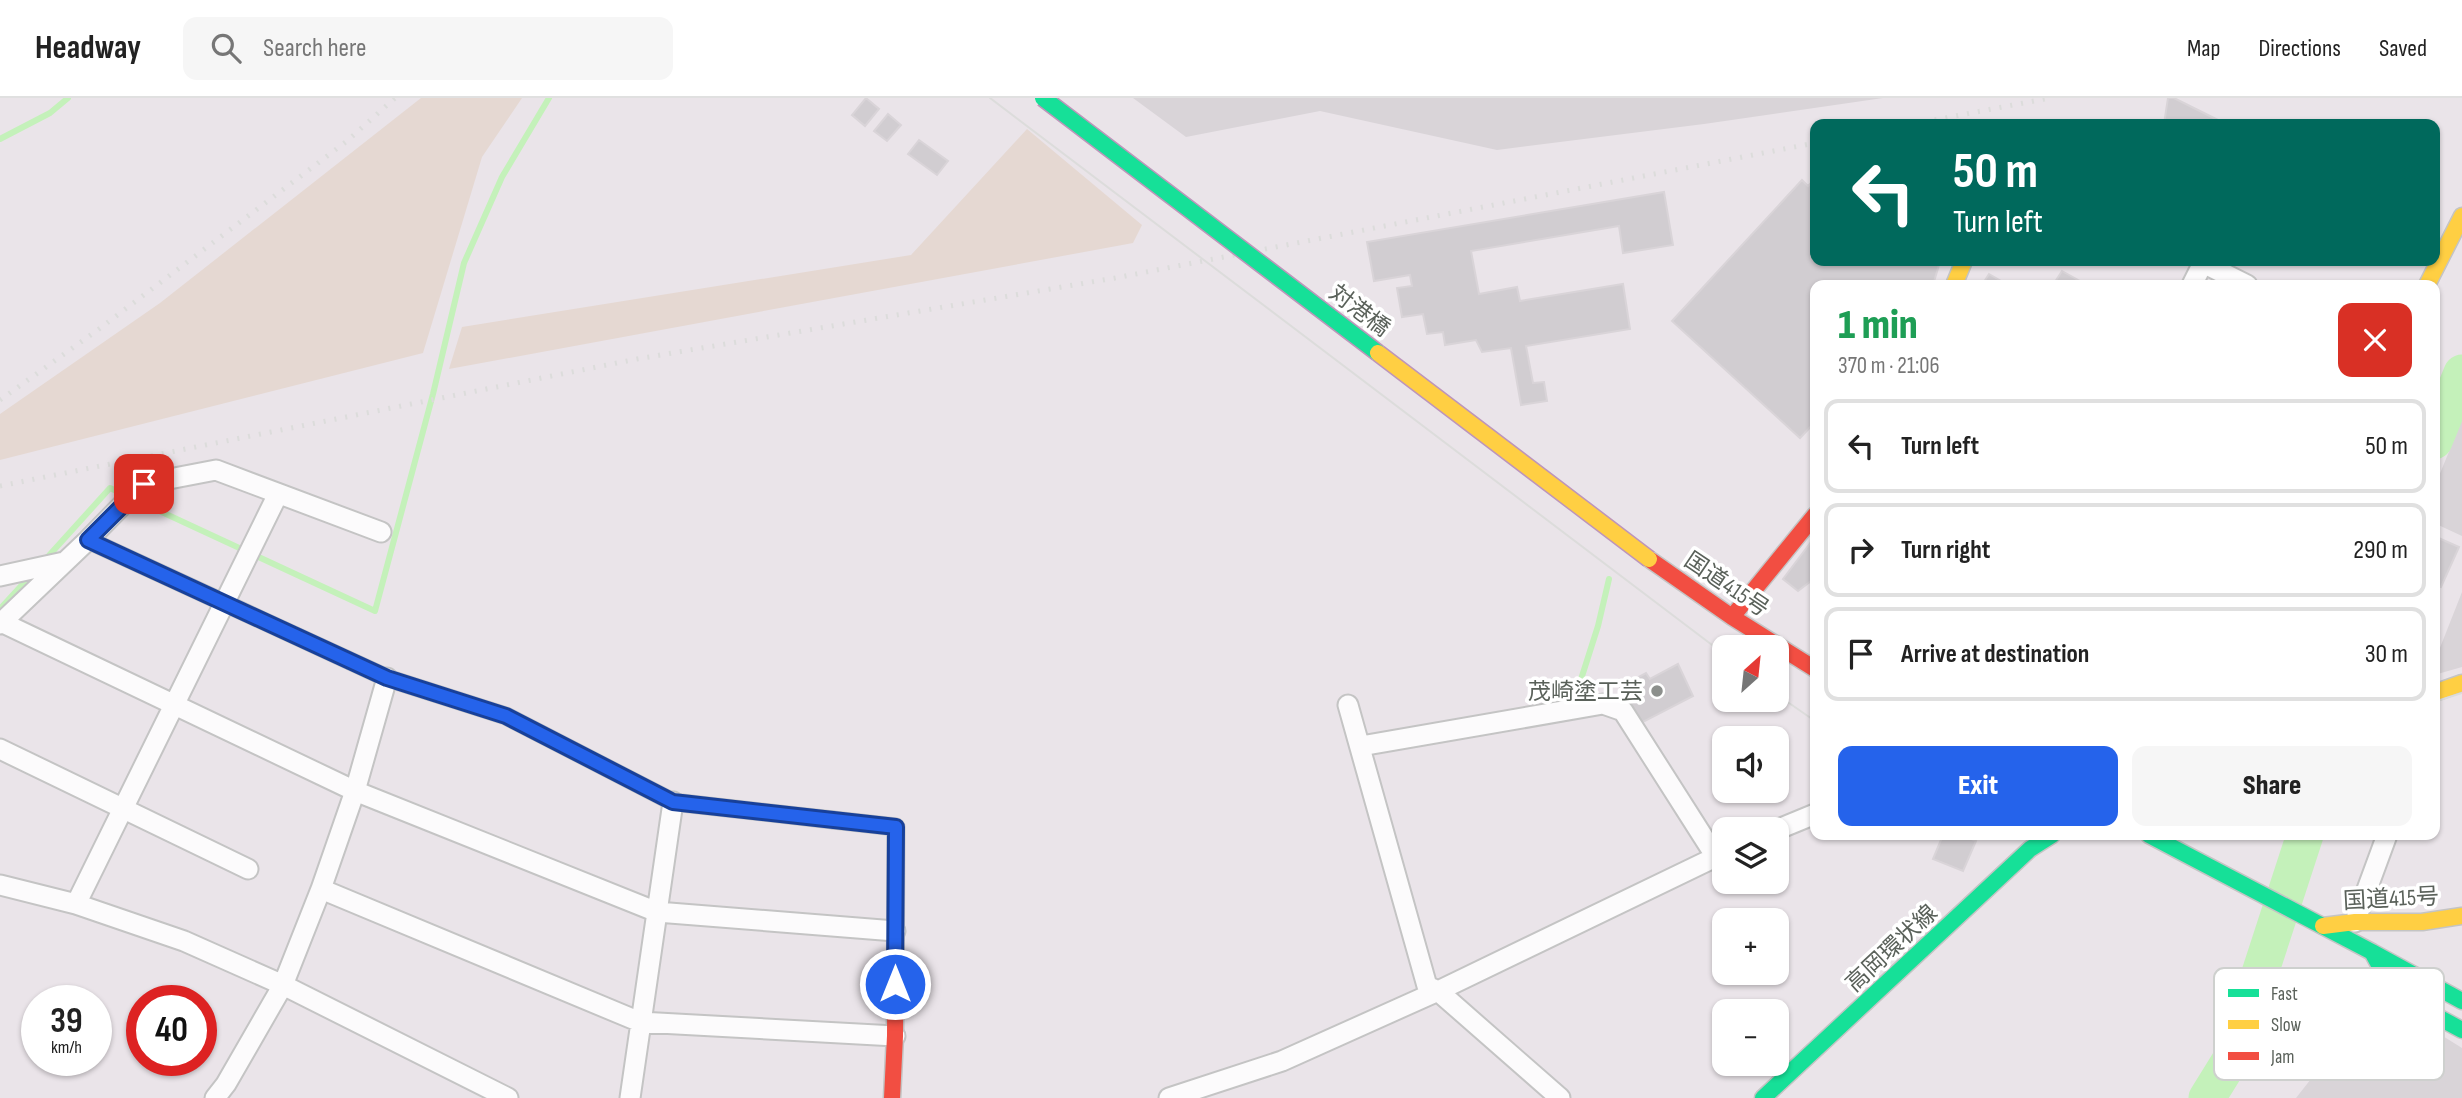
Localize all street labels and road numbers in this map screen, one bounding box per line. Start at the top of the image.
street label: 対港橋 [1323,279,1395,343]
street label: 国道415号 [1679,546,1774,623]
street label: 国道415号 [2342,883,2440,915]
street label: 高岡環状線 [1840,899,1943,998]

